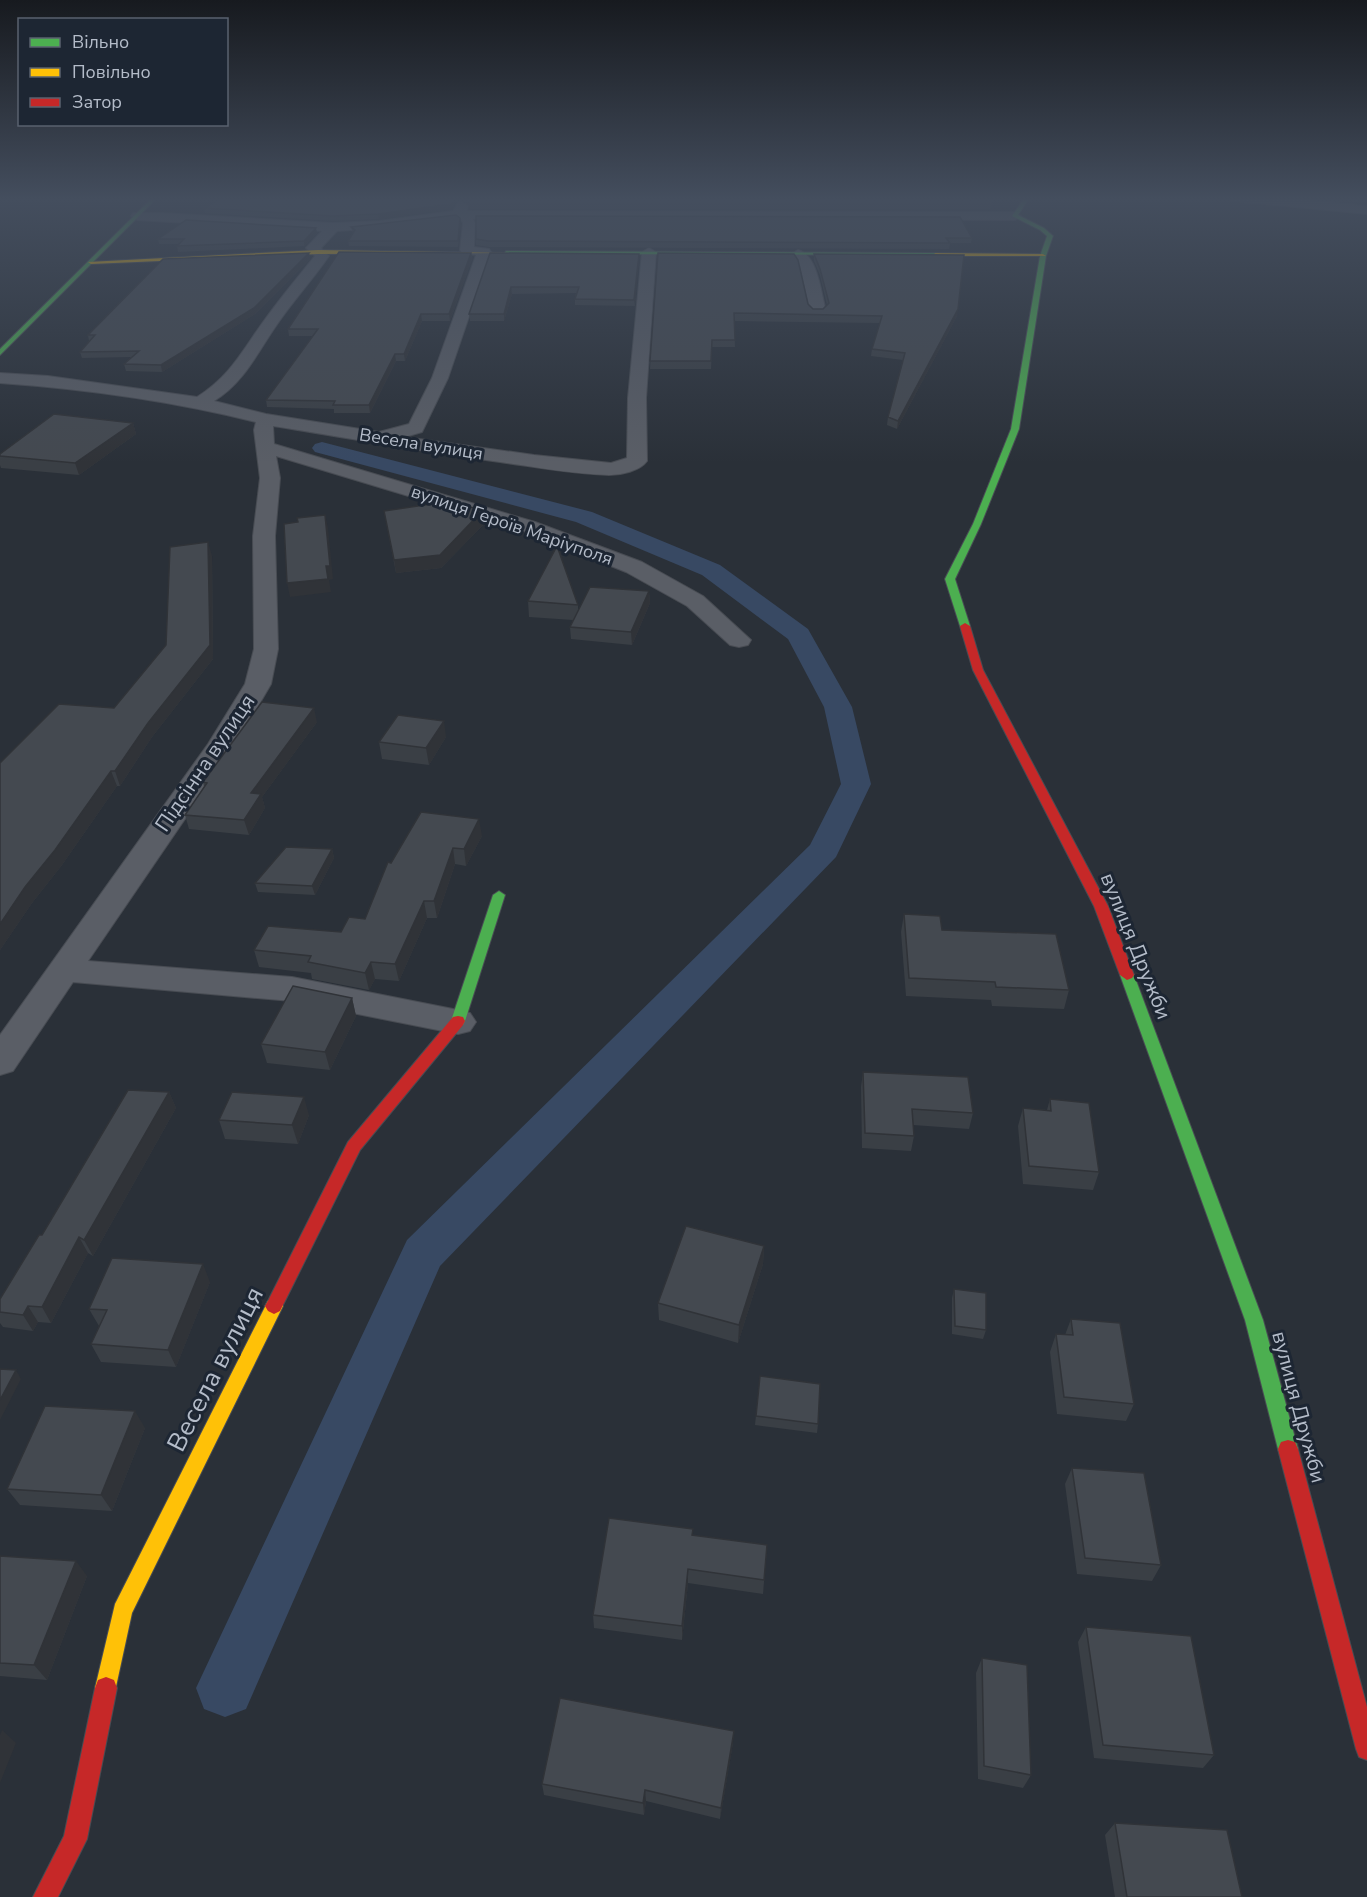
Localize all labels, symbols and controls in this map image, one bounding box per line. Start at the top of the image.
legend [18,18,228,126]
text: Вільно [72,30,129,54]
text: Повільно [72,60,151,84]
text: Затор [72,90,122,114]
street label: Весела вулиця [357,422,485,466]
street label: вулиця Героїв Маріуполя [408,479,616,571]
street label: Підсінна вулиця [149,689,261,837]
street label: вулиця Дружби [1094,869,1178,1023]
street label: Весела вулиця [159,1281,272,1458]
street label: вулиця Дружби [1265,1328,1333,1486]

